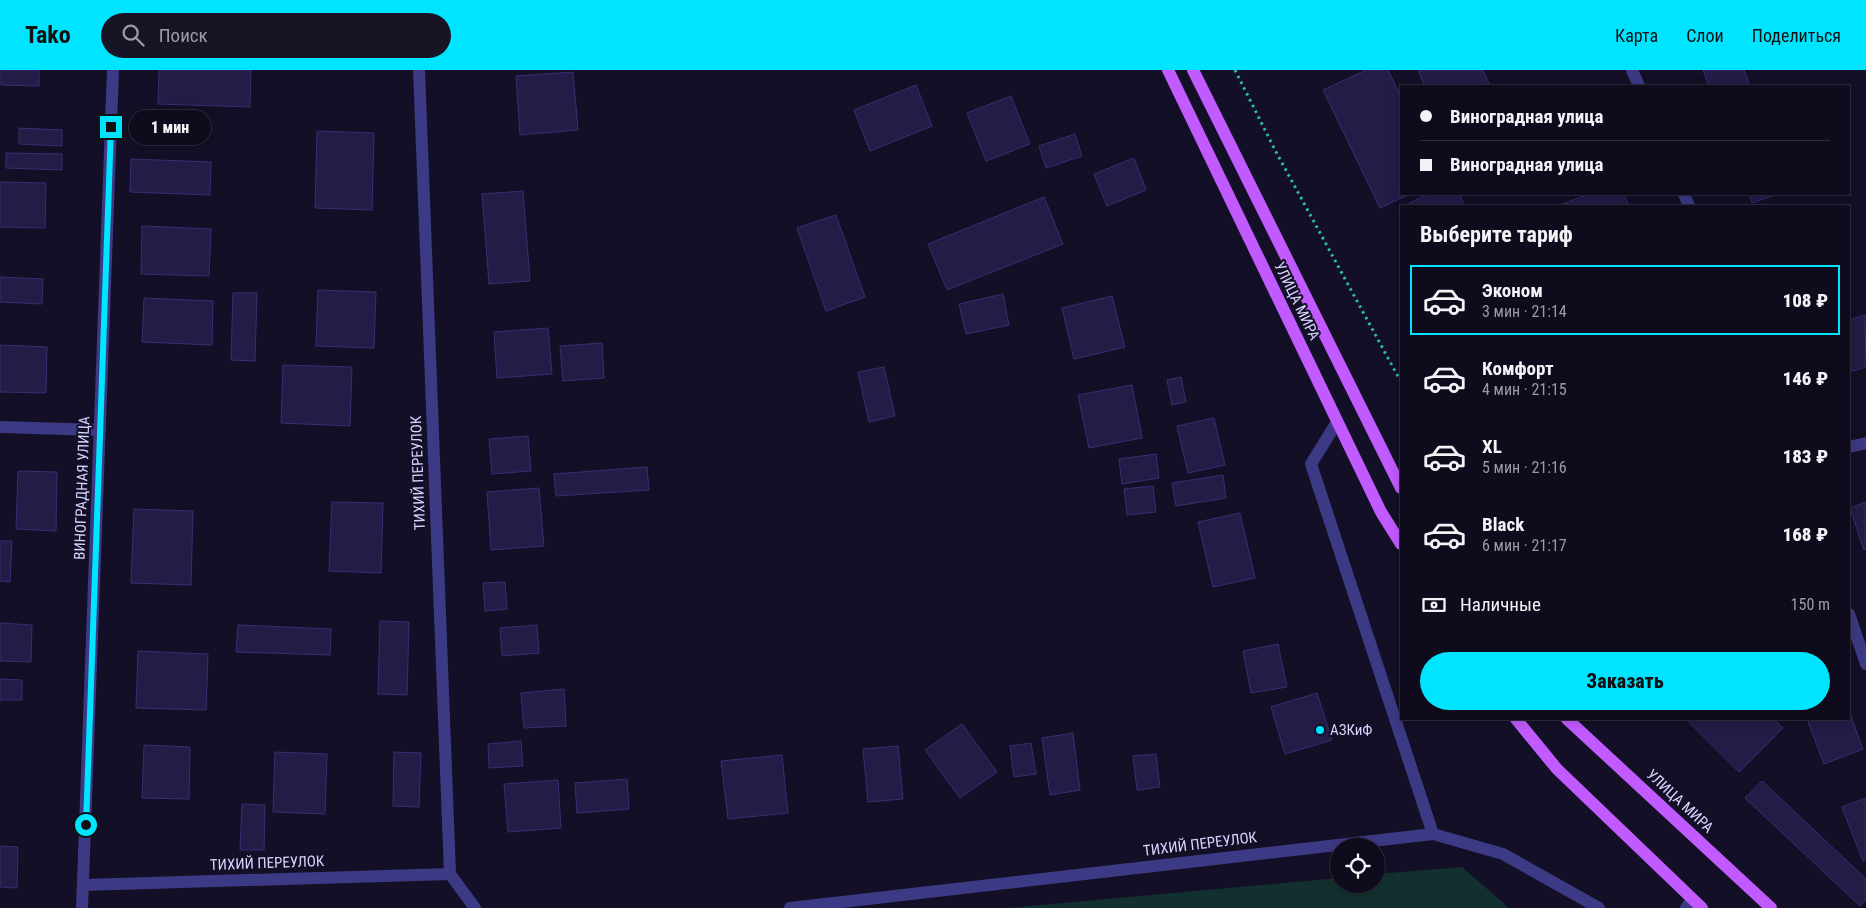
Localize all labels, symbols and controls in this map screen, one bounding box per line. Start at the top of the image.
search box [101,13,451,58]
text: Tako [25,21,71,49]
icon: search [119,21,147,49]
text: Поиск [159,24,208,47]
text: Карта [1615,25,1658,46]
text: Слои [1686,25,1724,46]
text: Поделиться [1752,25,1841,46]
text: Виноградная улица [1450,105,1604,128]
callout: 1 мин [128,110,211,144]
route end [100,116,122,138]
text: 1 мин [151,118,189,137]
text: Виноградная улица [1450,153,1604,176]
text: Выберите тариф [1420,222,1573,247]
street label: УЛИЦА МИРА [1270,259,1324,343]
icon: car [1422,278,1467,323]
text: Эконом [1482,279,1543,302]
text: 108 ₽ [1783,289,1828,312]
text: 3 мин · 21:14 [1482,302,1567,321]
icon: car [1422,356,1467,401]
text: Комфорт [1482,357,1554,380]
text: 146 ₽ [1783,367,1828,390]
text: 4 мин · 21:15 [1482,380,1567,399]
street label: ВИНОГРАДНАЯ УЛИЦА [70,415,94,560]
street label: ТИХИЙ ПЕРЕУЛОК [407,415,429,531]
icon: car [1422,434,1467,479]
text: XL [1482,435,1502,458]
text: 183 ₽ [1783,445,1828,468]
text: 5 мин · 21:16 [1482,458,1567,477]
icon: car [1422,512,1467,557]
text: Black [1482,513,1524,536]
text: 168 ₽ [1783,523,1828,546]
text: 6 мин · 21:17 [1482,536,1567,555]
icon: cash [1420,591,1448,619]
text: Наличные [1460,593,1541,616]
text: 150 m [1791,595,1830,614]
button: Заказать [1420,652,1830,710]
place label: АЗКиФ [1330,721,1372,739]
marker: АЗКиФ [1314,724,1326,736]
street label: УЛИЦА МИРА [1643,766,1717,837]
route start [75,814,97,836]
street label: ТИХИЙ ПЕРЕУЛОК [1142,828,1259,860]
map controls [1330,838,1385,893]
button: locate [1330,838,1385,893]
street label: ТИХИЙ ПЕРЕУЛОК [209,852,325,874]

